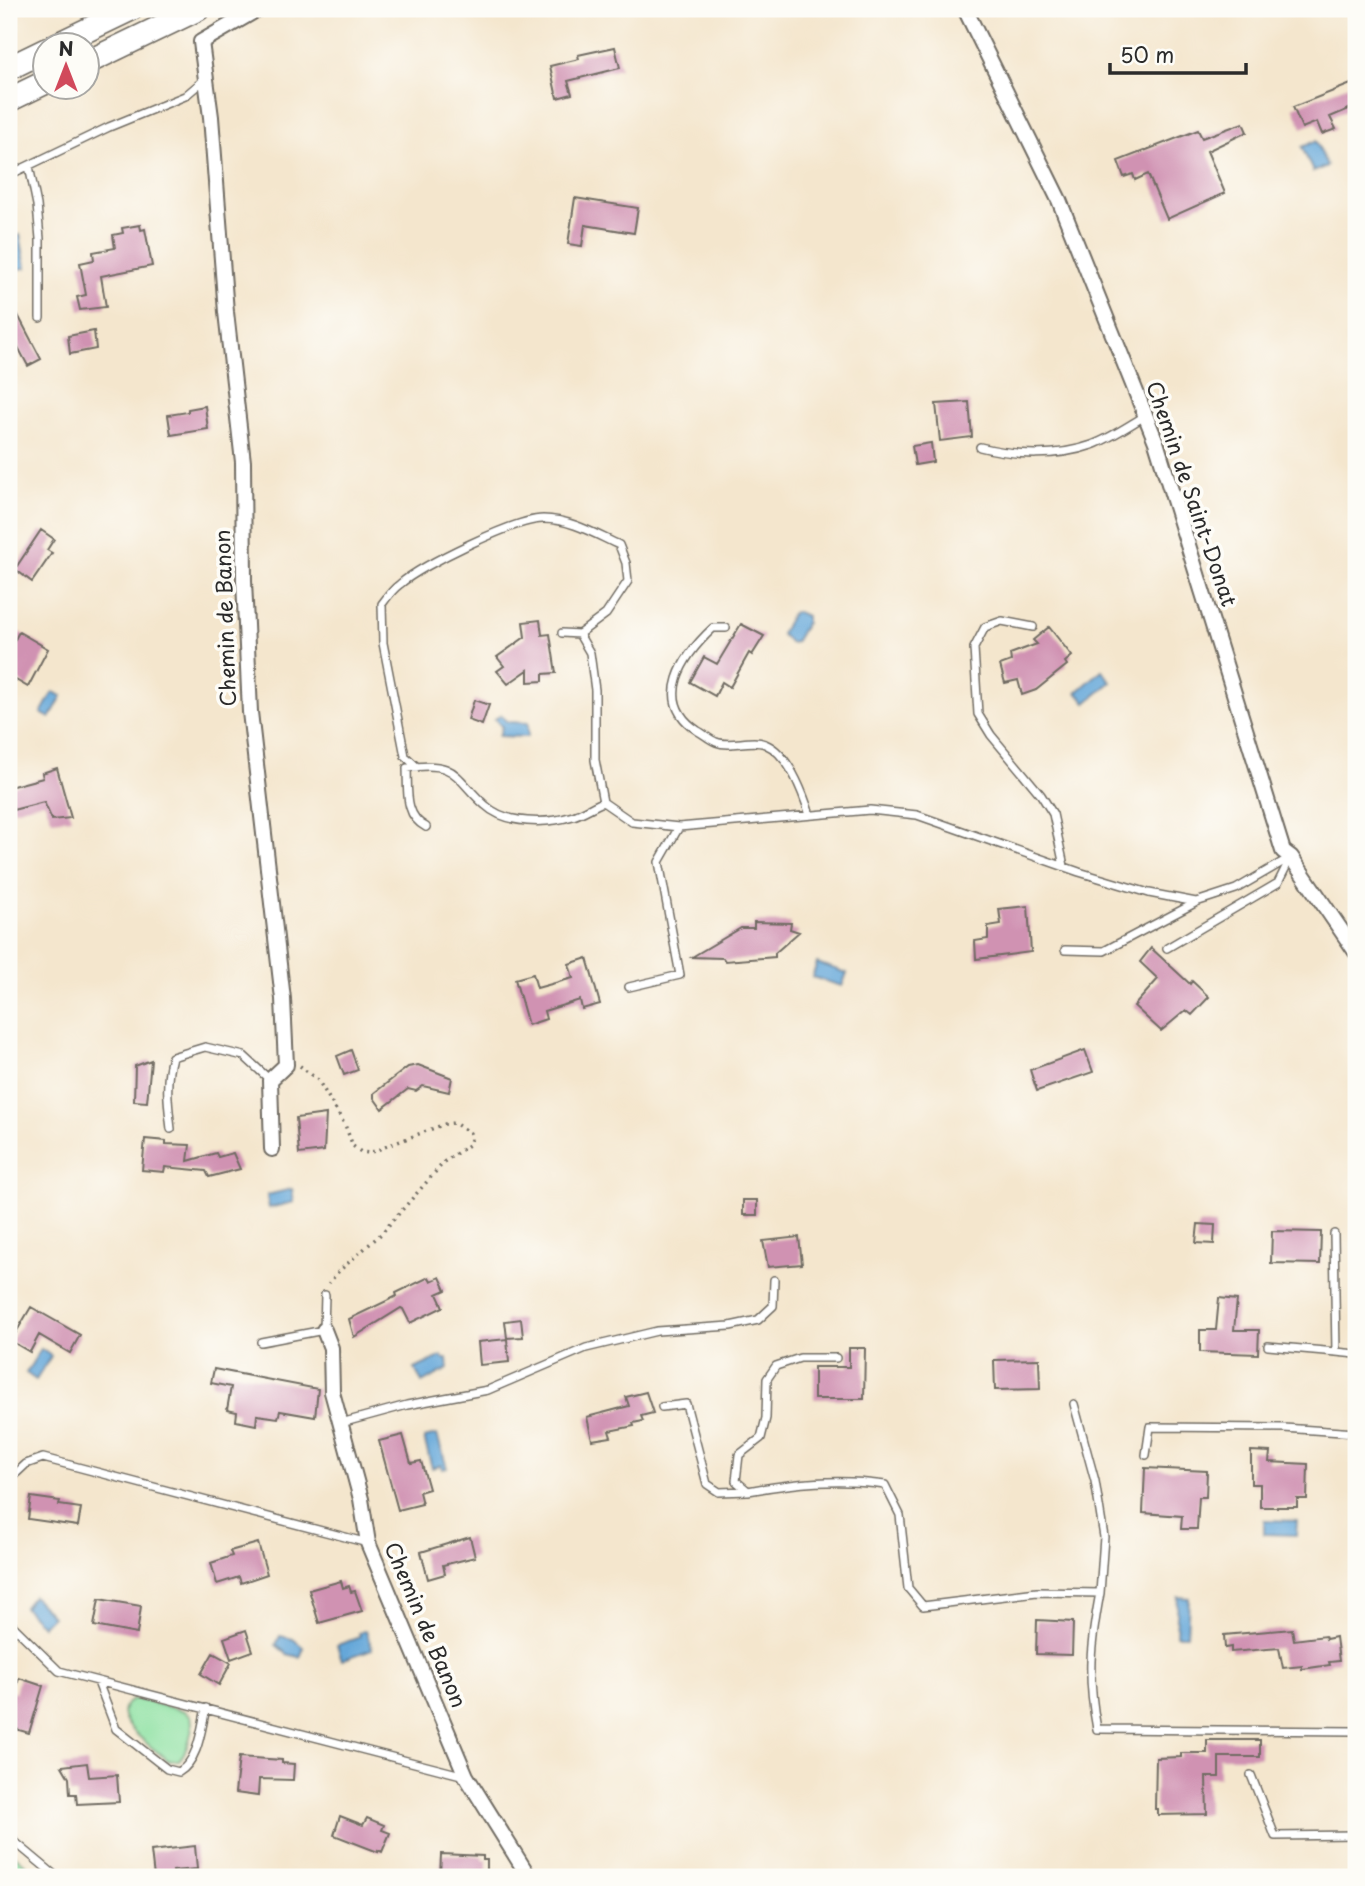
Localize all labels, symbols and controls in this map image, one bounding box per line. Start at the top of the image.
north arrow [32,32,102,102]
scale bar [1110,32,1246,76]
text: N [58,34,74,62]
text: 50 m [1120,38,1174,70]
street label: Chemin de Saint-Donat [1139,376,1246,610]
street label: Chemin de Banon [205,529,243,707]
street label: Chemin de Banon [378,1536,476,1712]

